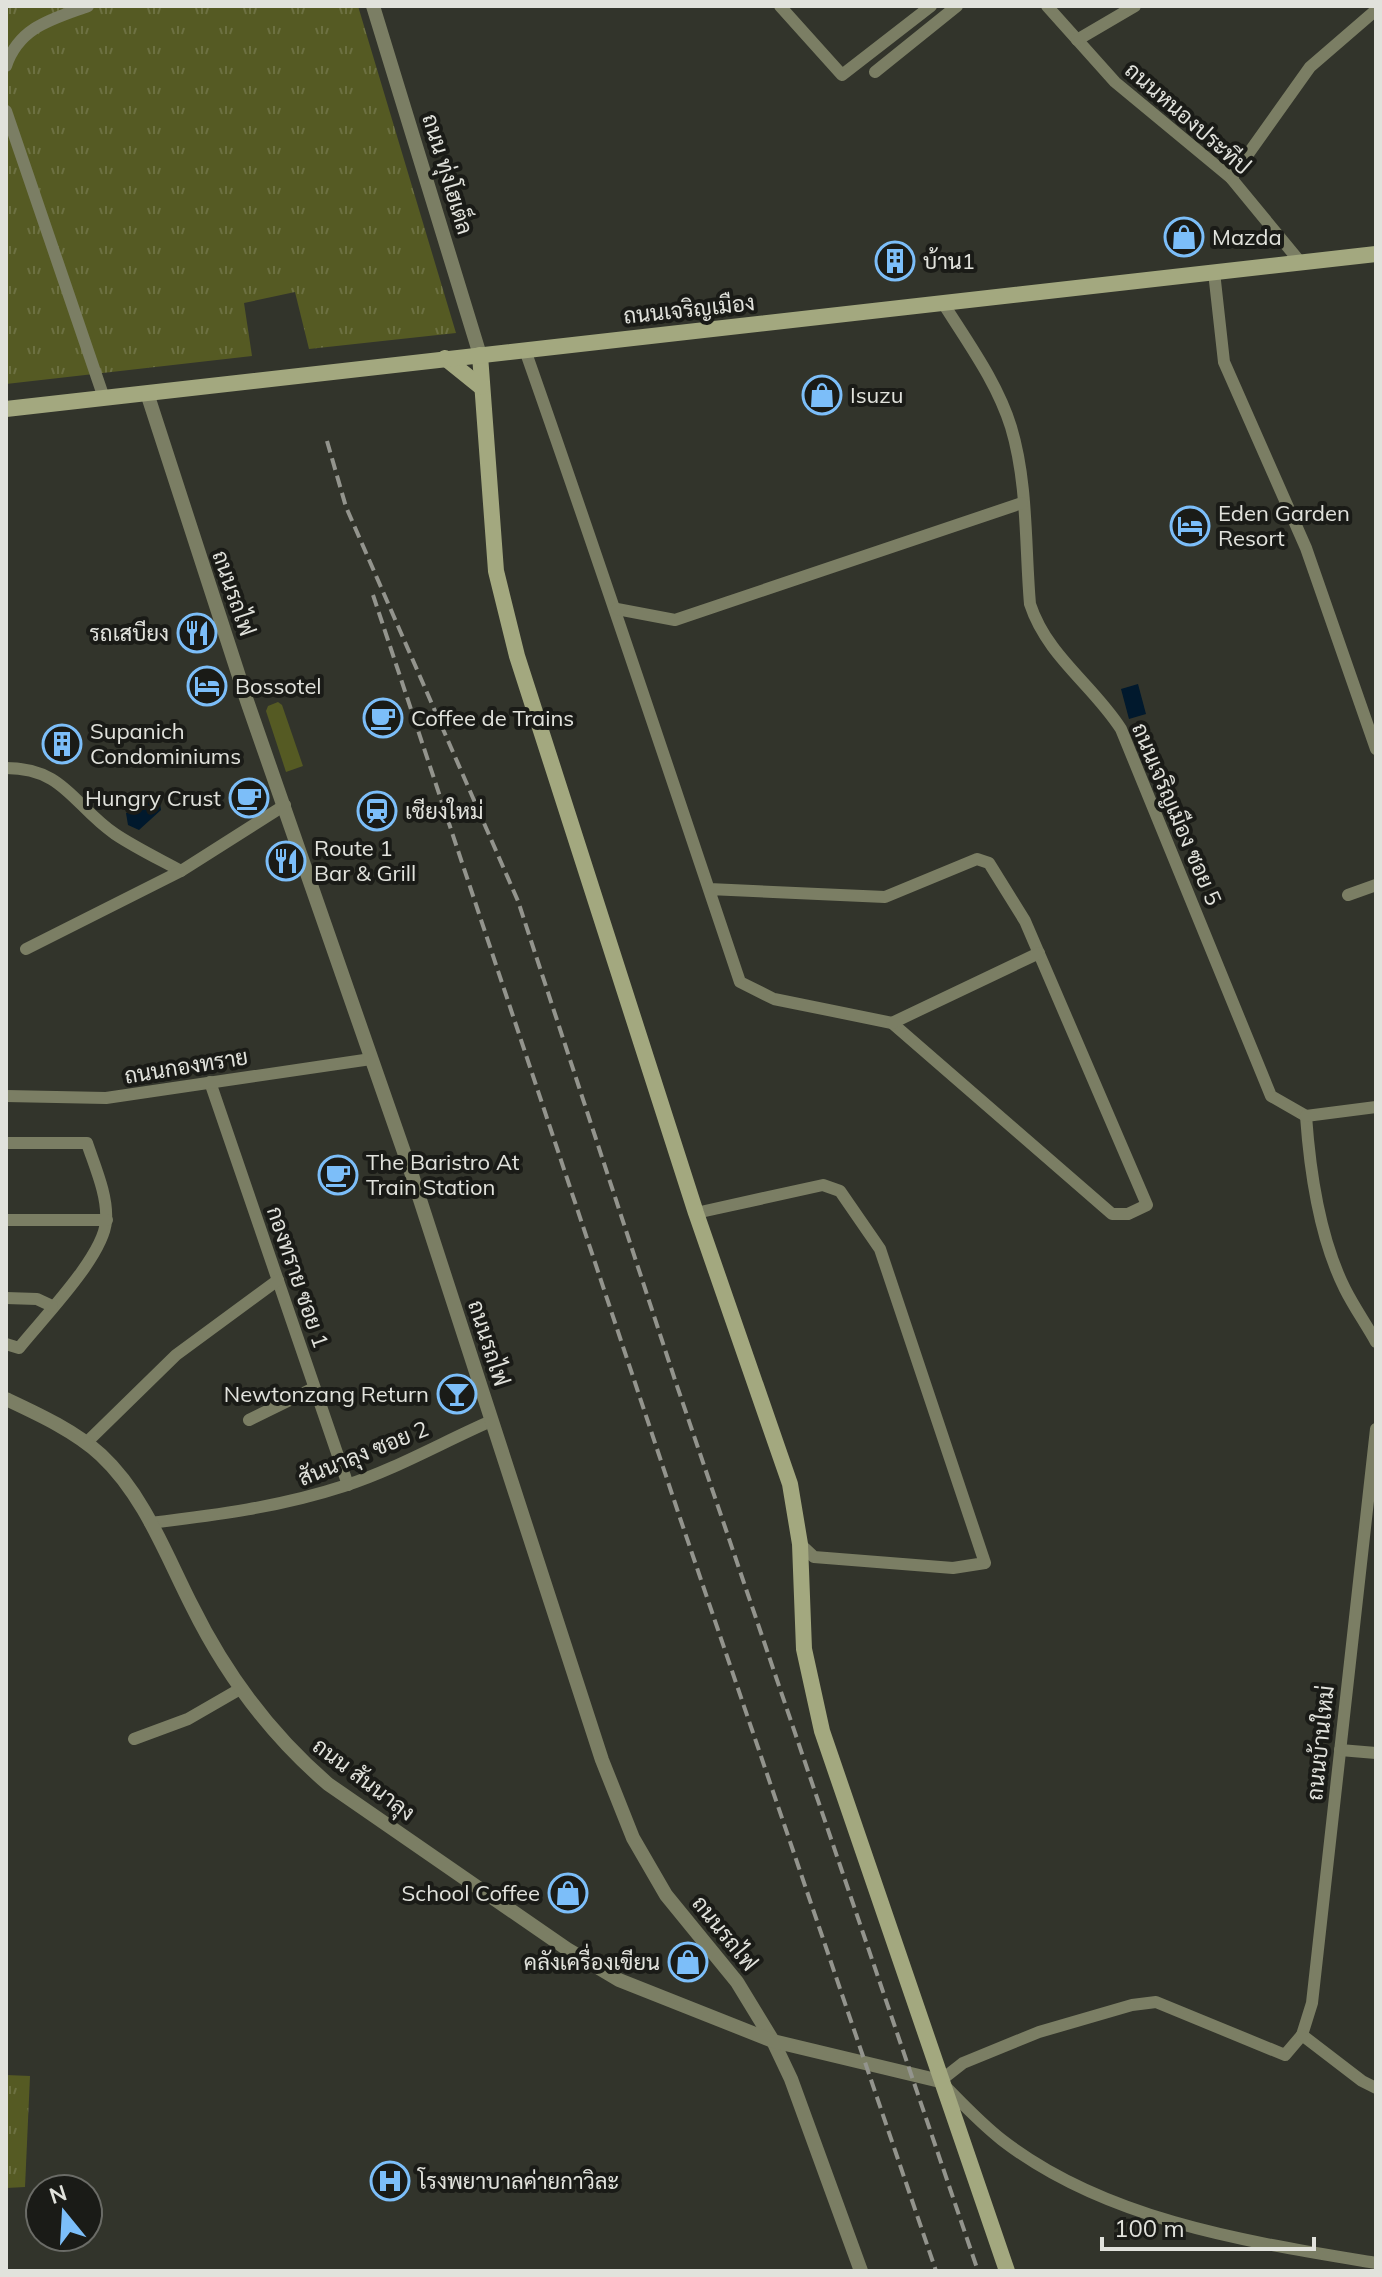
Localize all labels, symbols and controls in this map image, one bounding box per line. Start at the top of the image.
street label: ถนนหนองประทีป [1119,56,1257,180]
street label: ถนน ทุ่งโฮเต็ล [414,110,481,238]
shop icon: Mazda [1163,216,1205,258]
place label: Mazda [1212,223,1282,251]
building icon: บ้าน1 [874,240,916,282]
place label: บ้าน1 [923,247,975,275]
street label: ถนนเจริญเมือง [622,288,756,330]
shop icon: Isuzu [801,374,843,416]
place label: Isuzu [850,381,903,409]
place label: Eden Garden Resort [1218,499,1350,552]
hotel icon: Eden Garden Resort [1169,505,1211,547]
street label: ถนนรถไฟ [206,547,262,639]
restaurant icon: รถเสบียง [176,612,218,654]
place label: รถเสบียง [89,619,169,647]
hotel icon: Bossotel [186,665,228,707]
place label: Bossotel [235,672,322,700]
cafe icon: Coffee de Trains [362,697,404,739]
place label: Coffee de Trains [411,704,574,732]
place label: Supanich Condominiums [90,717,241,770]
street label: ถนนเจริญเมือง ซอย 5 [1126,718,1228,910]
building icon: Supanich Condominiums [41,723,83,765]
cafe icon: Hungry Crust [228,777,270,819]
place label: Hungry Crust [85,784,221,812]
station icon: เชียงใหม่ [356,790,398,832]
place label: เชียงใหม่ [405,797,484,825]
place label: Route 1 Bar & Grill [314,834,416,887]
restaurant icon: Route 1 Bar & Grill [265,840,307,882]
street label: ถนนกองทราย [122,1042,250,1090]
place label: The Baristro At Train Station [366,1148,520,1201]
cafe icon: The Baristro At Train Station [317,1154,359,1196]
street label: กองทราย ซอย 1 [261,1203,335,1351]
street label: ถนนรถไฟ [462,1297,516,1389]
bar icon: Newtonzang Return [436,1373,478,1415]
place label: Newtonzang Return [224,1380,429,1408]
street label: สันนาลุง ซอย 2 [294,1414,433,1494]
street label: ถนนบ้านใหม่ [1300,1684,1340,1802]
street label: ถนน สันนาลุง [306,1731,421,1828]
shop icon: School Coffee [547,1872,589,1914]
place label: School Coffee [402,1879,540,1907]
street label: ถนนรถไฟ [686,1890,764,1976]
shop icon: คลังเครื่องเขียน [667,1941,709,1983]
place label: คลังเครื่องเขียน [524,1943,660,1976]
hospital icon: โรงพยาบาลค่ายกาวิละ [369,2160,411,2202]
place label: โรงพยาบาลค่ายกาวิละ [417,2167,619,2195]
north arrow [24,2173,104,2253]
text: N [46,2178,70,2210]
scale bar [1102,2201,1314,2251]
text: 100 m [1114,2213,1185,2243]

